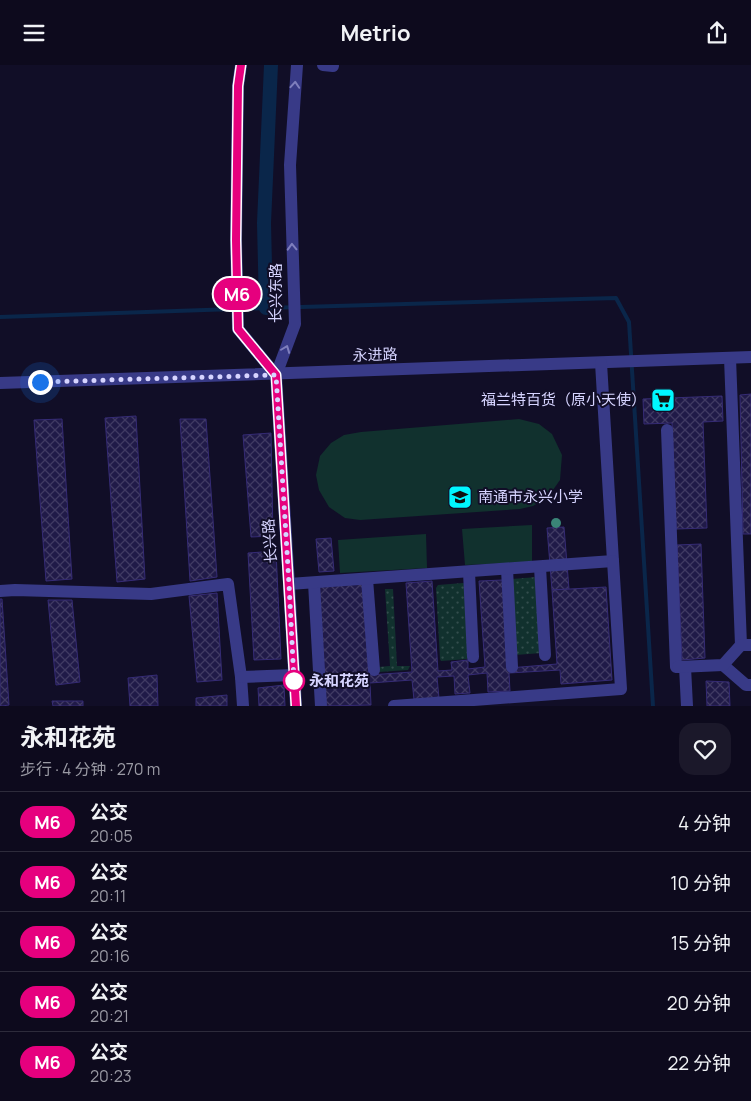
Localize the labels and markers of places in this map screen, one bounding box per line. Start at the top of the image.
supermarket icon: 福兰特百货（原小天使） [650,387,676,413]
place label: 福兰特百货（原小天使） [481,389,646,410]
school or university icon: 南通市永兴小学 [447,484,473,510]
place label: 南通市永兴小学 [478,486,583,507]
marker: 永和花苑 [283,670,305,692]
place label: 永和花苑 [309,670,369,691]

